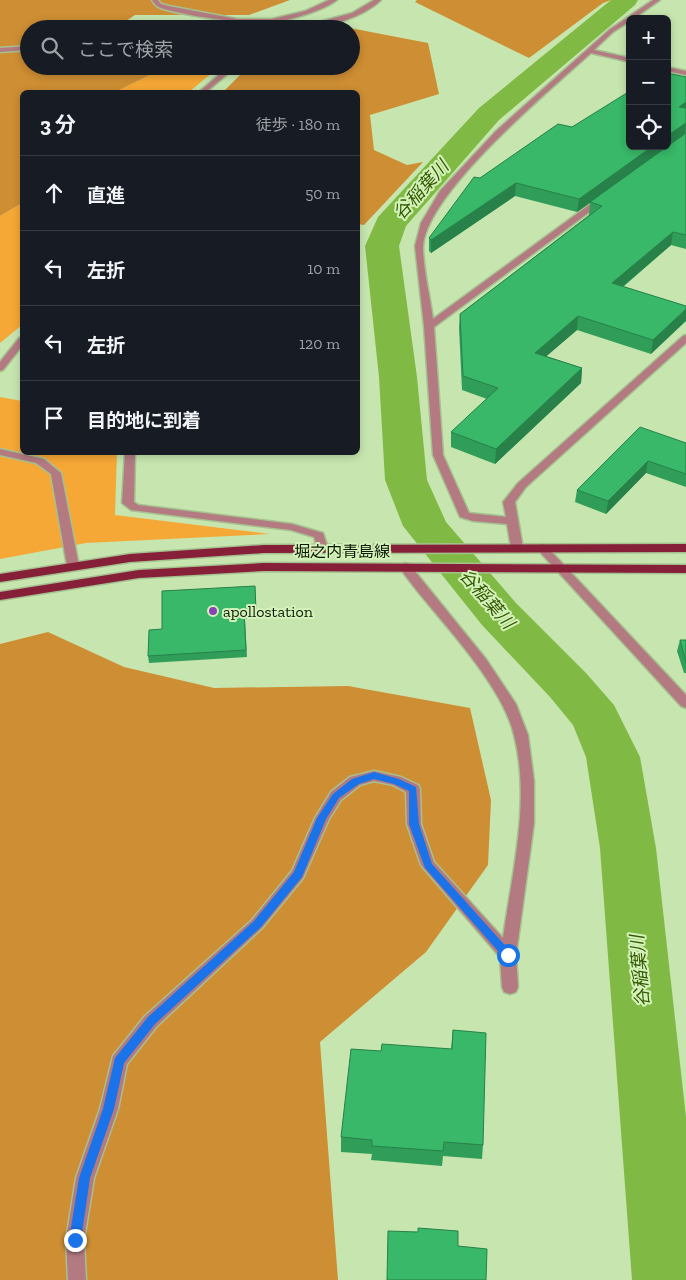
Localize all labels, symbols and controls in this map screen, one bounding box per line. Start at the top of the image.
map controls [626,15,671,150]
button: + [626,15,671,60]
search box [20,20,360,75]
icon: search [38,34,66,62]
text: ここで検索 [78,38,173,61]
button: − [626,60,671,105]
button: locate [626,105,671,150]
text: 3 分 [40,112,76,137]
text: 徒歩 · 180 m [256,115,340,134]
water label: 谷稲葉川 [389,154,455,224]
icon: ahead [40,179,68,207]
text: 直進 [87,184,125,207]
text: 50 m [305,184,340,203]
icon: left [40,254,68,282]
text: 左折 [87,259,125,282]
text: 10 m [307,259,340,278]
icon: left [40,329,68,357]
text: 左折 [87,334,125,357]
text: 120 m [299,334,340,353]
icon: arrive [40,404,68,432]
text: 目的地に到着 [87,409,201,432]
street label: 堀之内青島線 [294,542,390,561]
water label: 谷稲葉川 [455,565,520,635]
place label: apollostation [223,602,314,621]
marker: apollostation [207,605,219,617]
water label: 谷稲葉川 [626,932,654,1008]
route start [497,944,520,967]
route end [64,1229,87,1252]

